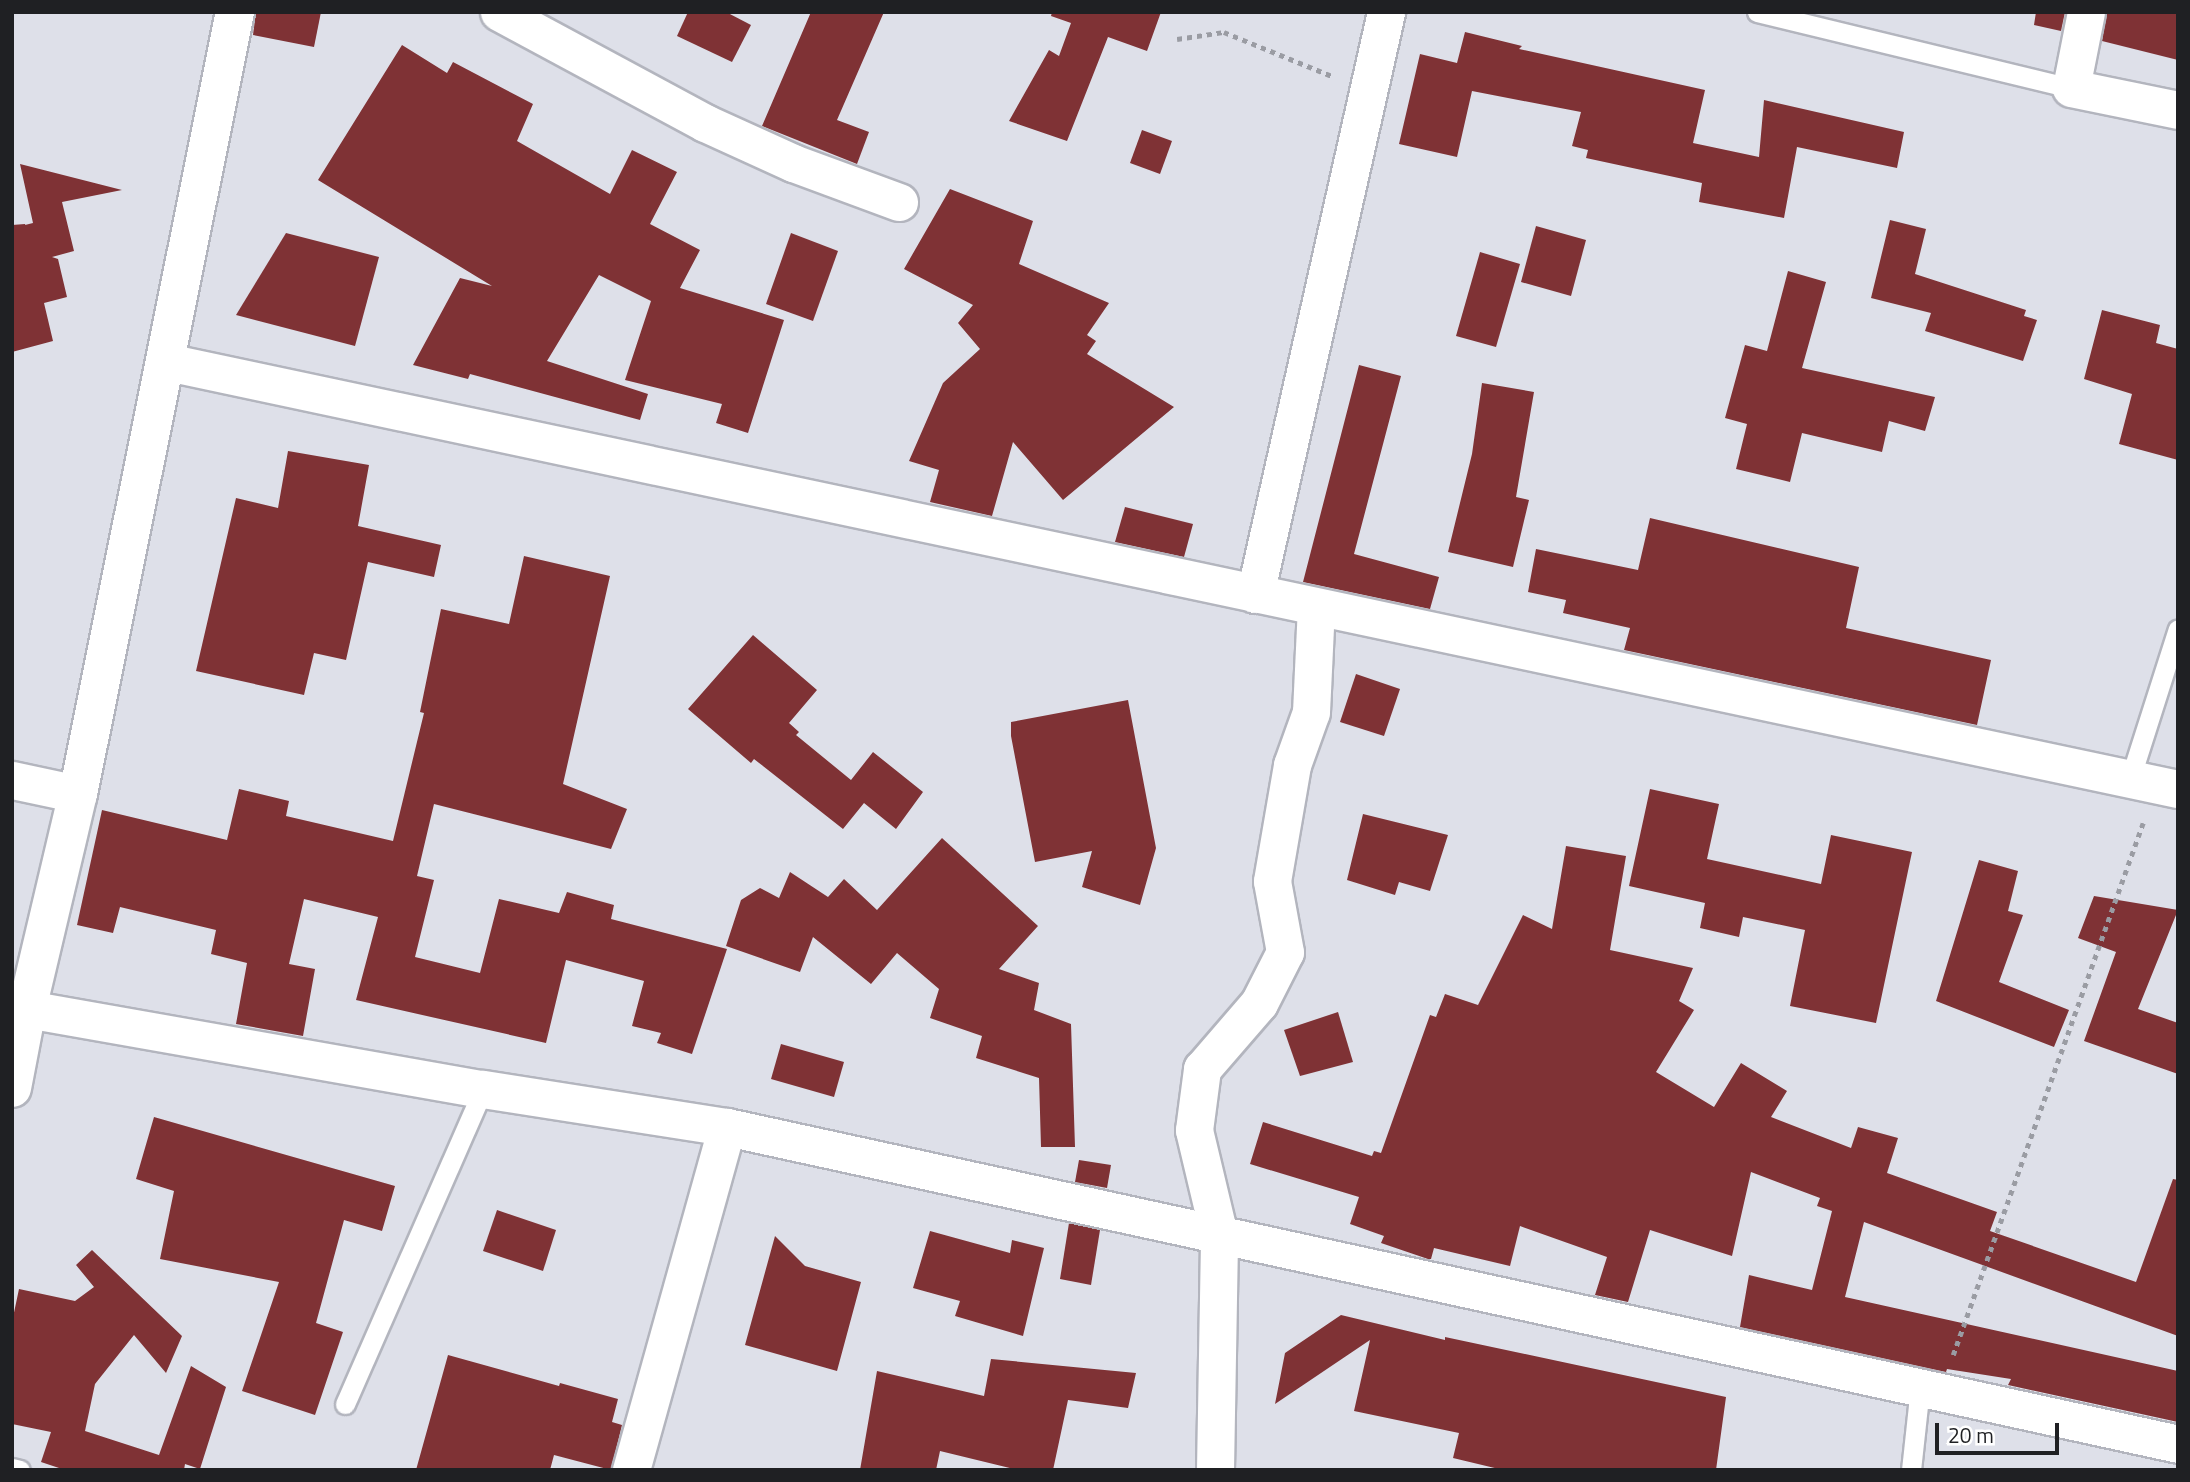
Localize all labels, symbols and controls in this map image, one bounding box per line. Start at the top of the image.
scale bar [1938,1408,2062,1452]
text: 20 m [1948,1419,1994,1451]

